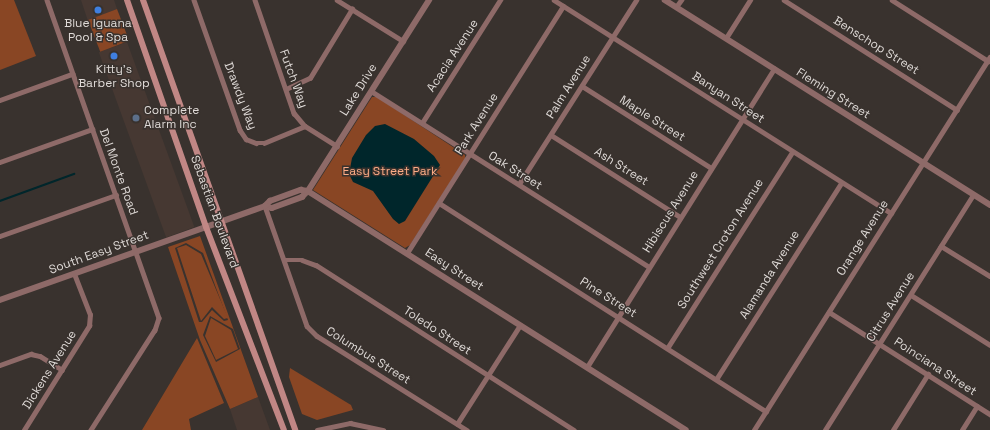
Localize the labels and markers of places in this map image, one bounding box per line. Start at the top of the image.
marker: Blue Iguana Pool & Spa [93,5,103,15]
place label: Blue Iguana Pool & Spa [64,17,132,45]
marker: Kitty's Barber Shop [109,51,119,61]
place label: Kitty's Barber Shop [78,63,150,91]
place label: Complete Alarm Inc [144,104,199,132]
marker: Complete Alarm Inc [131,113,141,123]

